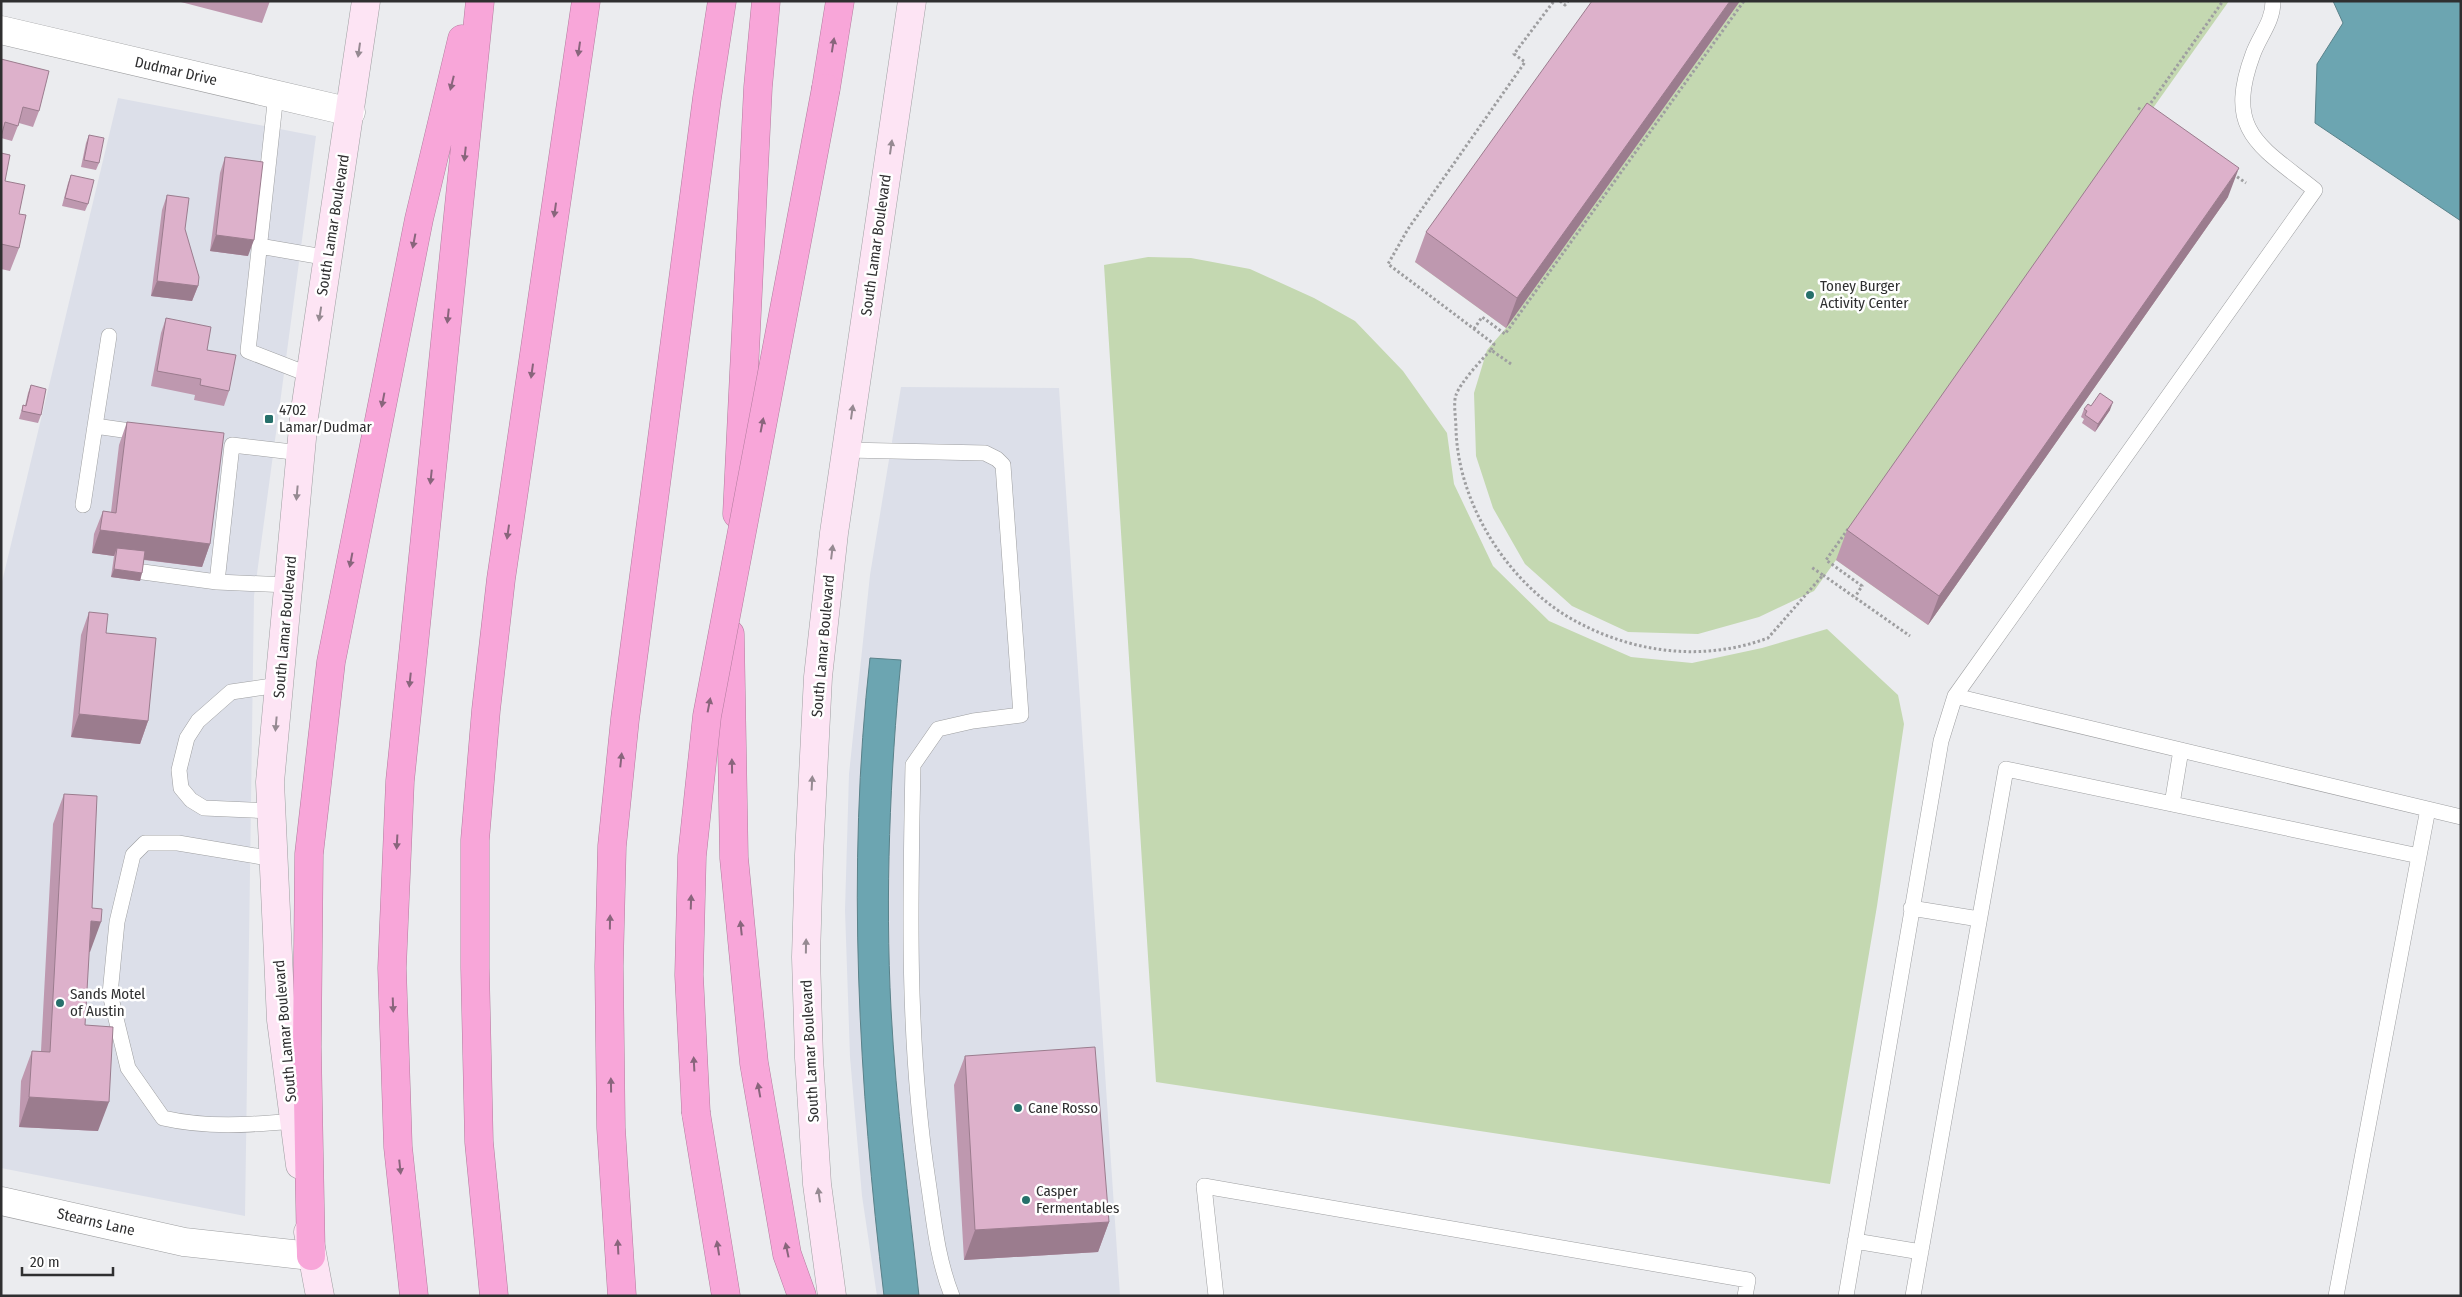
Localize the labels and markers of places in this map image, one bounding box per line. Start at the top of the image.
place label: Toney Burger Activity Center [1820,277,1909,312]
marker: Toney Burger Activity Center [1804,289,1816,301]
place label: 4702 Lamar/Dudmar [279,401,373,436]
marker: 4702 Lamar/Dudmar [263,413,275,425]
place label: Sands Motel of Austin [70,985,145,1020]
marker: Sands Motel of Austin [54,997,66,1009]
place label: Cane Rosso [1028,1099,1098,1117]
marker: Cane Rosso [1012,1102,1024,1114]
place label: Casper Fermentables [1036,1182,1119,1217]
marker: Casper Fermentables [1020,1194,1032,1206]

